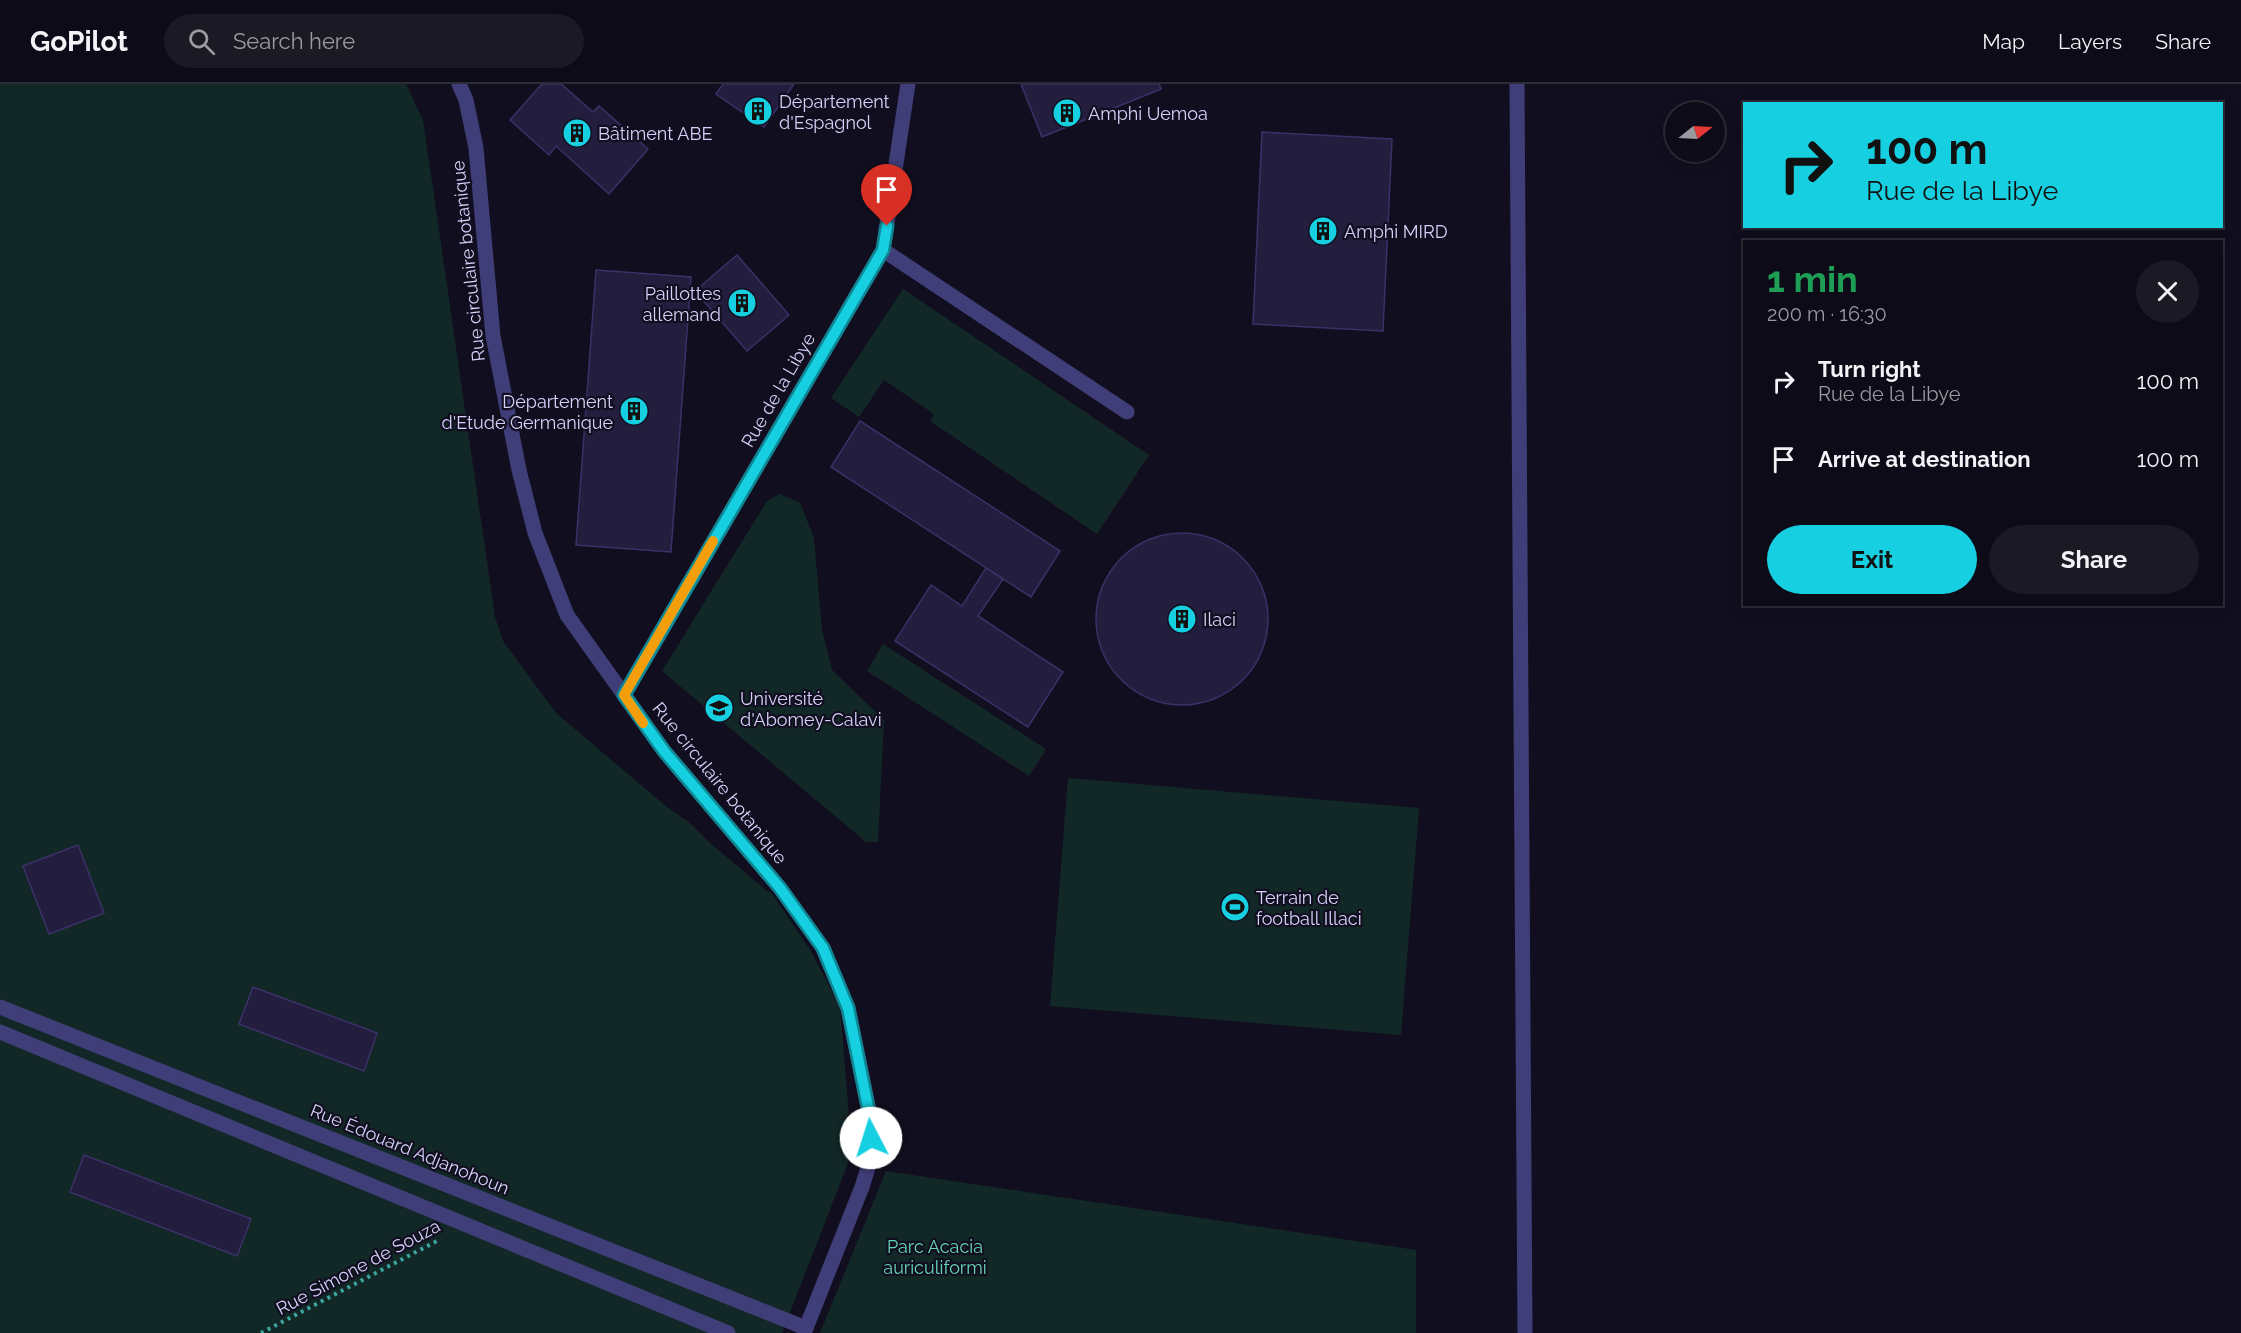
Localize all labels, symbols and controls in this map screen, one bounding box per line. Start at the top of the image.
search box [164,14,584,68]
text: GoPilot [30,25,128,58]
icon: search [185,25,218,58]
text: Search here [233,28,355,54]
text: Map [1982,29,2025,54]
text: Layers [2058,29,2122,54]
text: Share [2155,29,2211,54]
place label: Département d'Espagnol [779,91,890,133]
building icon: Département d'Espagnol [742,95,774,127]
building icon: Amphi Uemoa [1051,97,1083,129]
north arrow [1665,102,1725,162]
map controls [1665,102,1725,162]
place label: Amphi Uemoa [1088,103,1208,124]
building icon: Bâtiment ABE [561,117,593,149]
place label: Bâtiment ABE [598,123,712,144]
text: 100 m [1866,125,1988,174]
icon: right [1767,126,1845,204]
street label: Rue circulaire botanique [447,159,489,363]
pin [861,164,912,226]
icon: arrive [870,173,903,206]
text: Rue de la Libye [1866,175,2058,206]
building icon: Amphi MIRD [1307,215,1339,247]
place label: Amphi MIRD [1344,221,1448,242]
text: 1 min [1767,258,1858,300]
button: close [2136,260,2199,323]
place label: Paillottes allemand [643,283,721,325]
building icon: Paillottes allemand [726,287,758,319]
text: 200 m · 16:30 [1767,302,1887,326]
street label: Rue de la Libye [737,329,819,451]
text: Turn right [1818,356,1921,382]
icon: right [1767,365,1800,398]
text: 100 m [2137,368,2199,394]
text: Rue de la Libye [1818,382,1961,406]
place label: Département d'Etude Germanique [441,391,613,433]
building icon: Département d'Etude Germanique [618,395,650,427]
icon: arrive [1767,443,1800,476]
text: Arrive at destination [1818,446,2031,472]
text: 100 m [2137,446,2199,472]
button: Exit [1767,525,1977,594]
button: Share [1989,525,2199,594]
building icon: Ilaci [1166,603,1198,635]
place label: Ilaci [1203,609,1236,630]
place label: Université d'Abomey-Calavi [740,688,882,730]
school or university icon: Université d'Abomey-Calavi [703,692,735,724]
street label: Rue circulaire botanique [648,698,792,868]
place label: Terrain de football Illaci [1256,887,1362,929]
sports icon: Terrain de football Illaci [1219,891,1251,923]
street label: Rue Édouard Adjanohoun [308,1099,513,1199]
position arrow [839,1106,903,1170]
street label: Rue Simone de Souza [272,1215,444,1319]
park label: Parc Acacia auriculiformi [883,1236,987,1278]

